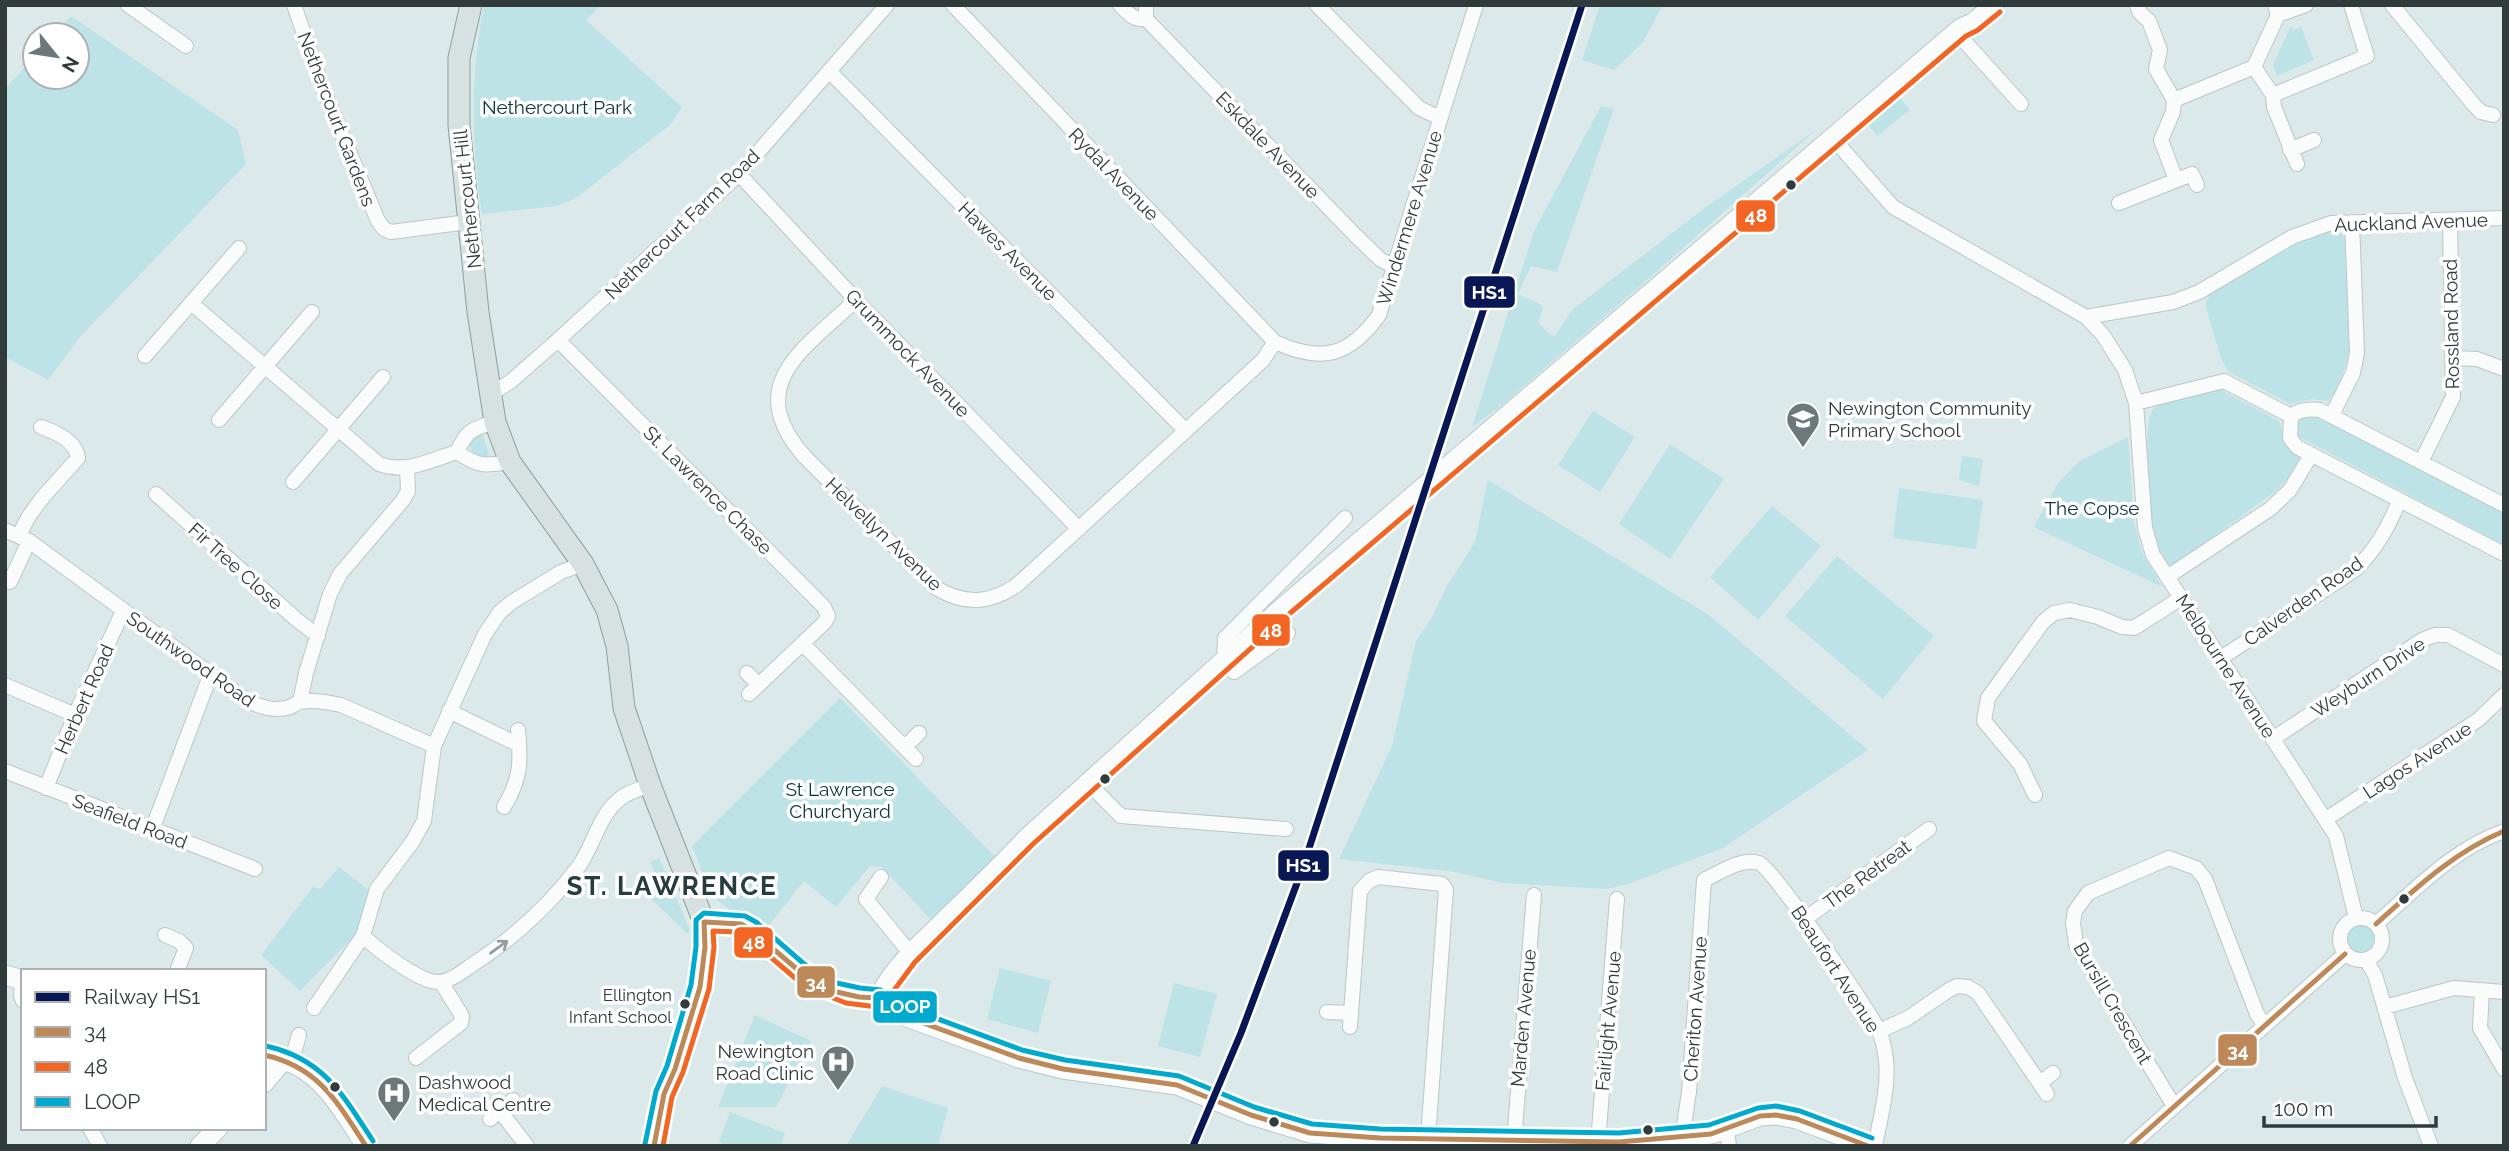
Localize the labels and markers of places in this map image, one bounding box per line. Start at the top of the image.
unlabelled marker [1784,178,1798,192]
place label: Newington Community Primary School [1828,397,2032,441]
school or university icon: Newington Community Primary School [1784,400,1822,449]
unlabelled marker [1098,772,1112,786]
unlabelled marker [2397,892,2411,906]
place label: Ellington Infant School [569,985,672,1027]
marker: Ellington Infant School [678,997,692,1011]
place label: Newington Road Clinic [716,1040,814,1084]
hospital icon: Newington Road Clinic [819,1043,857,1092]
place label: Dashwood Medical Centre [418,1071,551,1115]
hospital icon: Dashwood Medical Centre [375,1074,413,1123]
unlabelled marker [328,1080,342,1094]
unlabelled marker [1267,1115,1281,1129]
unlabelled marker [1641,1123,1655,1137]

